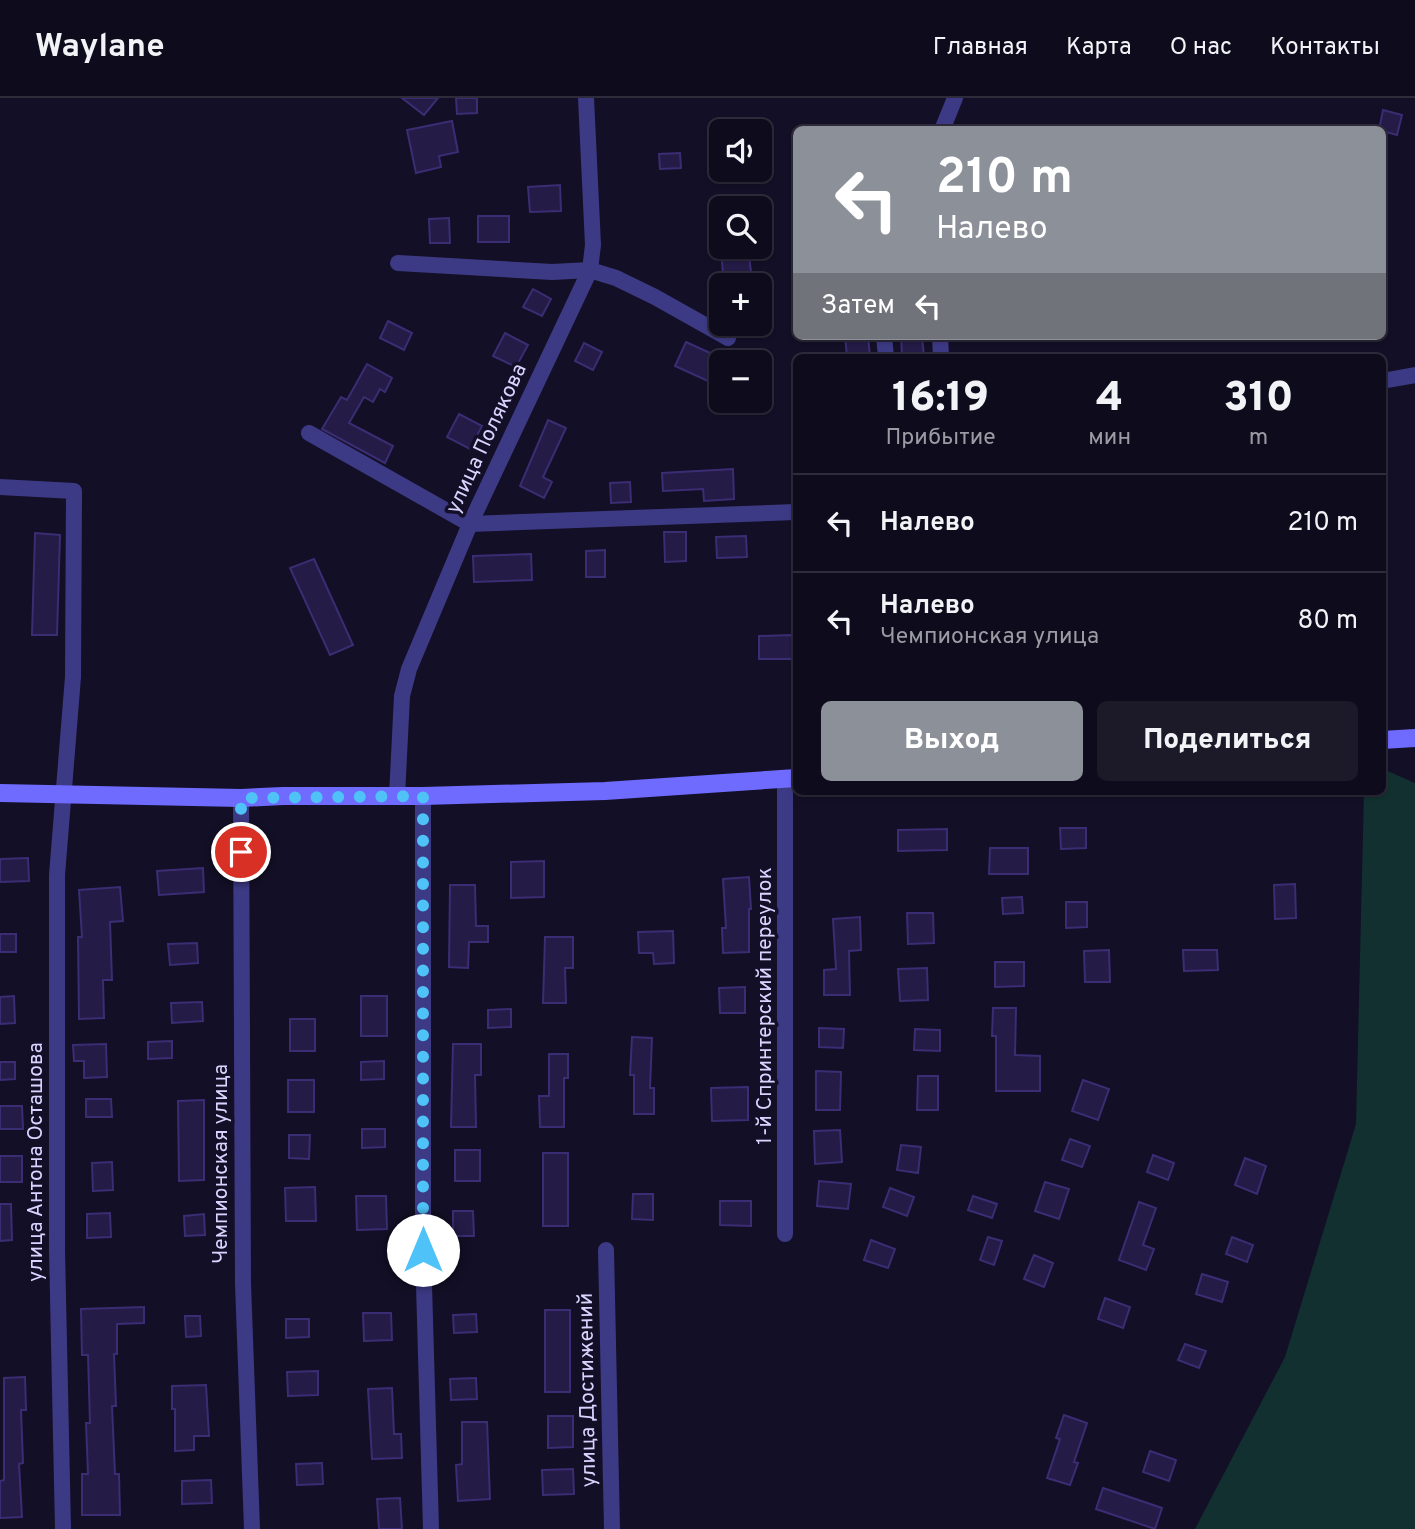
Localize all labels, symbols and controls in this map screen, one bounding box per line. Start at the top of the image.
text: Waylane [35,27,165,69]
text: Главная [933,33,1028,63]
text: Карта [1066,33,1132,63]
text: О нас [1170,33,1232,63]
text: Контакты [1270,33,1380,63]
map controls [709,119,772,413]
button: sound [709,119,772,182]
text: 210 m [936,149,1073,211]
icon: left [821,154,912,245]
button: search [709,196,772,259]
text: Налево [936,210,1048,250]
button: + [709,273,772,336]
icon: left [909,287,947,325]
text: Затем [821,290,895,323]
button: − [709,350,772,413]
street label: улица Полякова [440,359,534,519]
text: 16:19 [892,373,989,426]
text: 4 [1096,373,1123,426]
text: 310 [1223,373,1294,426]
text: Прибытие [885,424,996,453]
text: мин [1088,424,1131,453]
text: m [1249,424,1268,453]
icon: left [821,504,859,542]
text: Налево [880,507,975,540]
text: 210 m [1288,507,1358,540]
text: Налево [880,590,975,623]
icon: left [821,602,859,640]
text: 80 m [1298,605,1358,638]
text: Чемпионская улица [880,623,1099,652]
button: Выход [821,701,1083,781]
button: Поделиться [1097,701,1358,781]
pin [211,822,271,882]
icon: arrive [222,833,260,871]
street label: 1-й Спринтерский переулок [752,867,779,1145]
street label: улица Антона Осташова [23,1042,50,1282]
street label: Чемпионская улица [208,1064,235,1264]
position arrow [386,1213,460,1287]
street label: улица Достижений [573,1292,603,1488]

